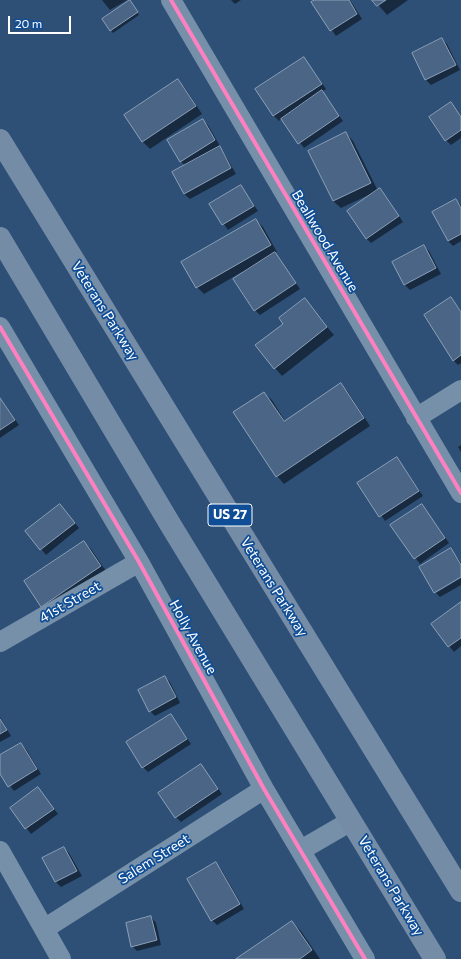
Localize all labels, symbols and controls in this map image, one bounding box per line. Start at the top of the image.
scale bar [10,8,73,34]
text: 20 m [15,16,42,30]
street label: Beallwood Avenue [288,187,362,295]
street label: Veterans Parkway [68,258,142,364]
road number: US 27 [208,504,252,526]
street label: Veterans Parkway [237,534,311,640]
street label: 41st Street [36,578,104,626]
street label: Holly Avenue [166,597,220,677]
street label: Salem Street [115,830,193,888]
street label: Veterans Parkway [355,833,427,939]

